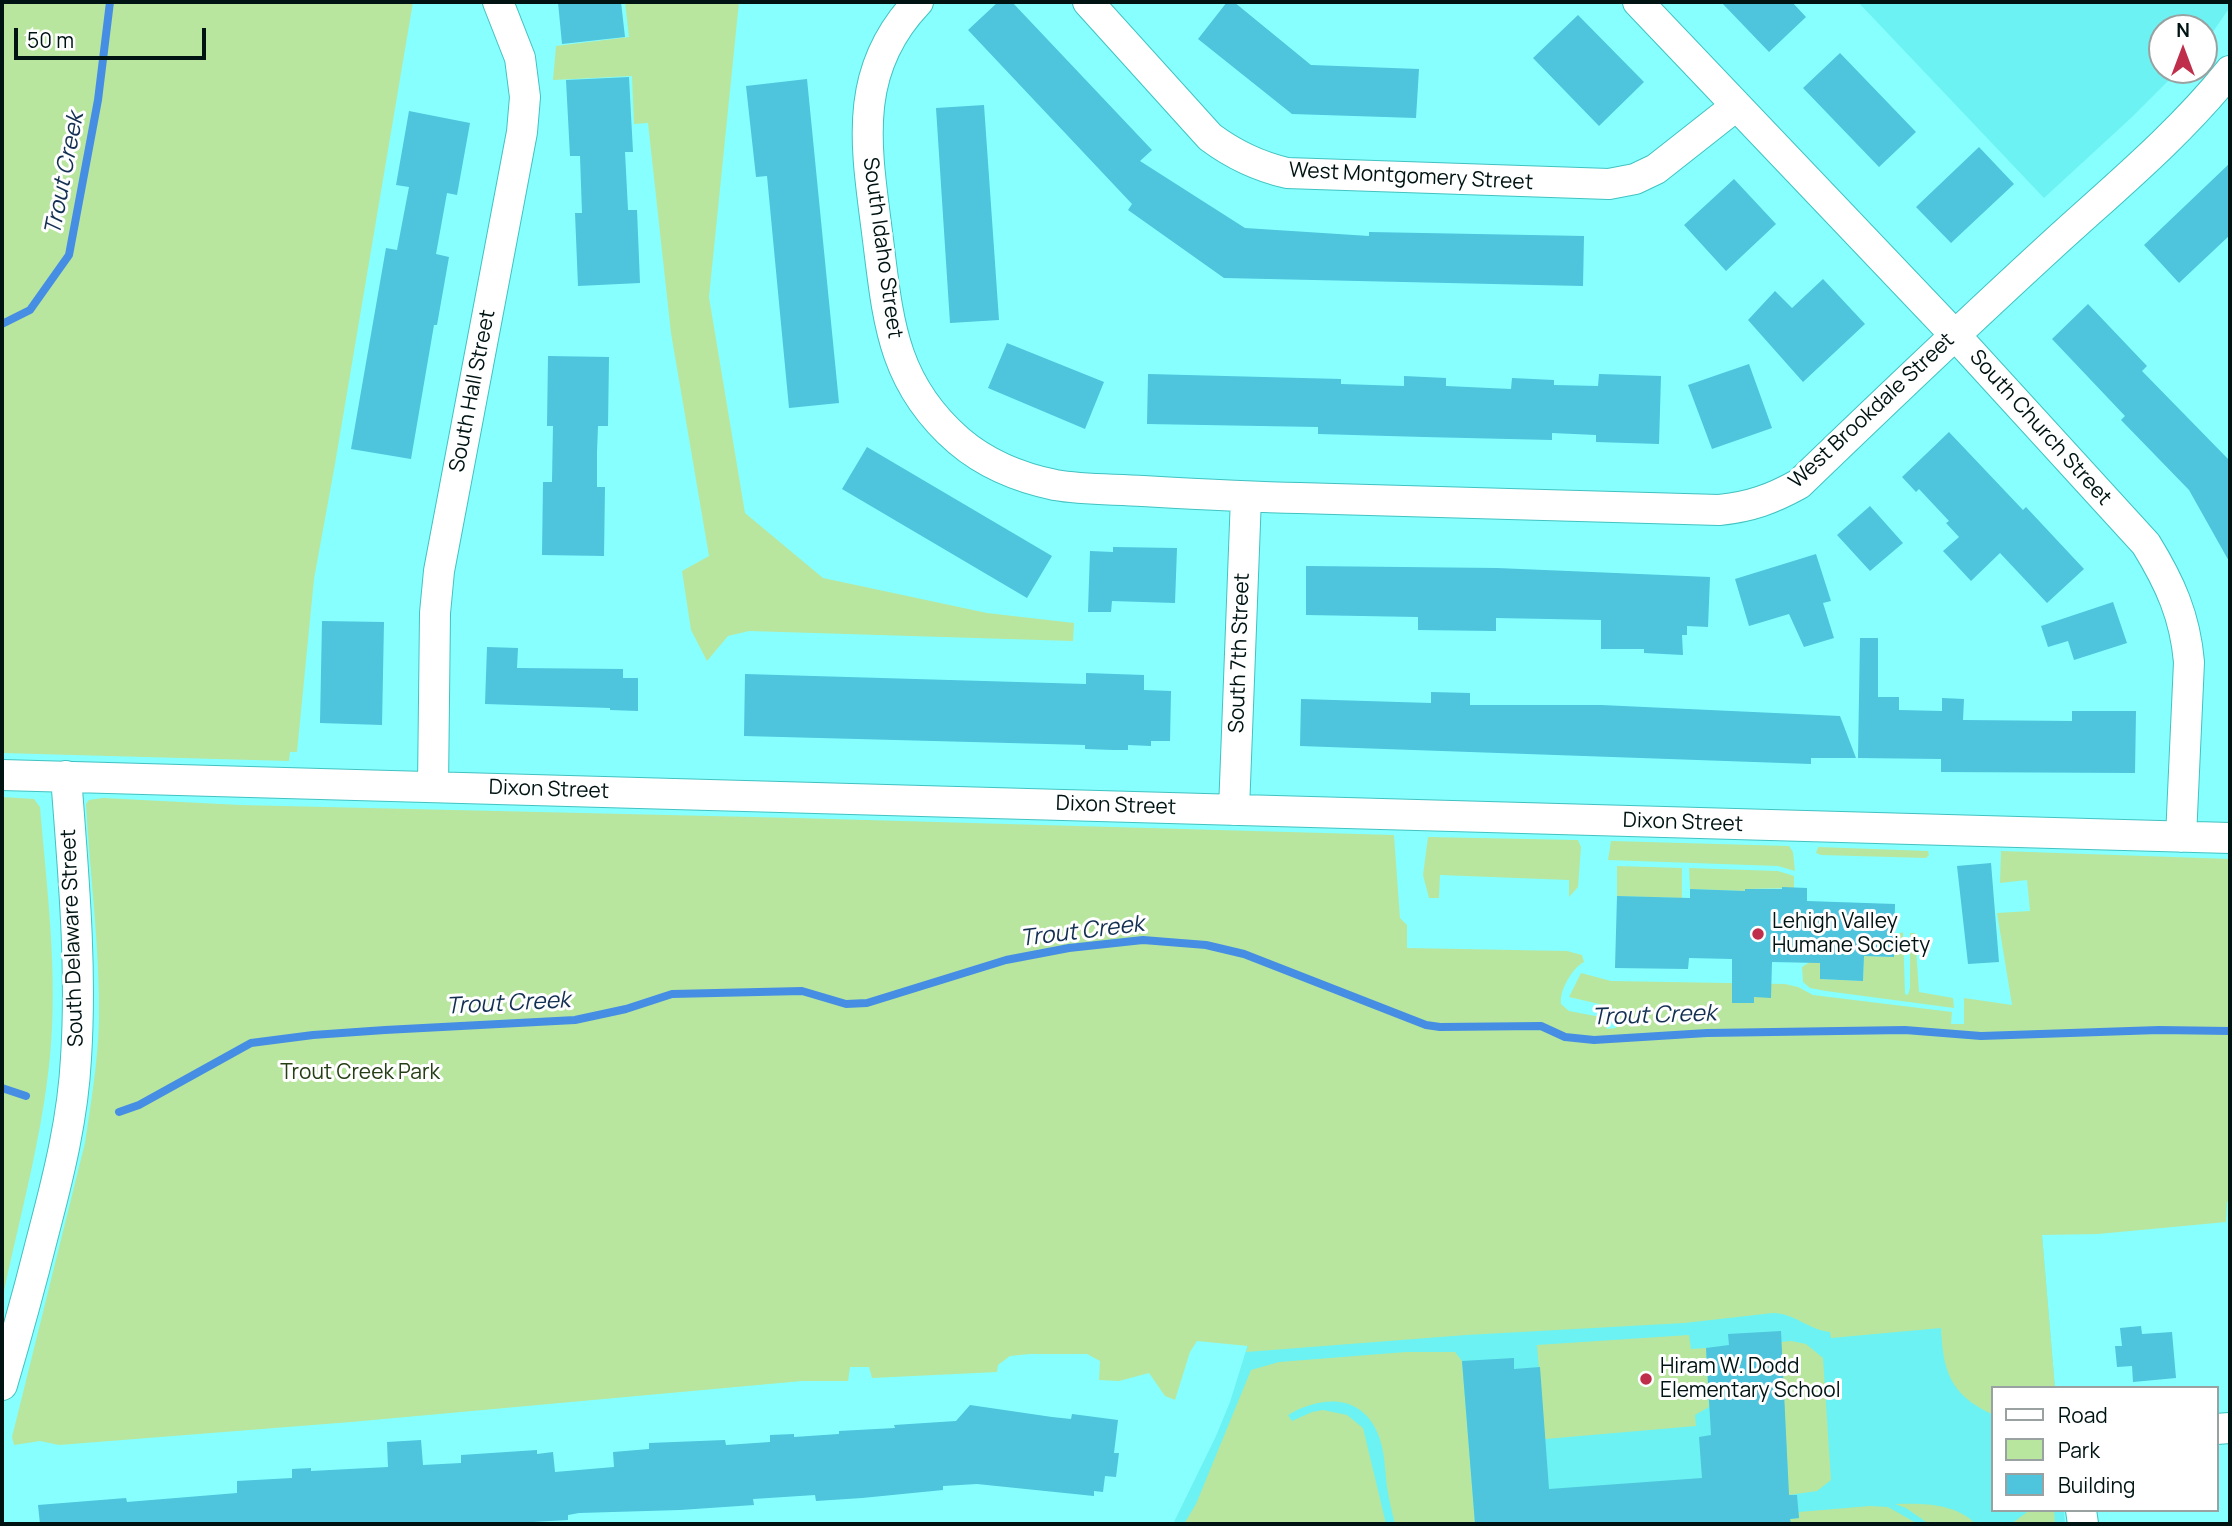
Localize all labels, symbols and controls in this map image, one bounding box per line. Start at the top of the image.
scale bar [18,14,210,58]
north arrow [2148,14,2218,84]
text: N [2176,17,2190,43]
text: 50 m [27,26,74,54]
water label: Trout Creek [40,110,90,238]
street label: South Idaho Street [857,156,907,340]
street label: West Montgomery Street [1288,158,1534,196]
street label: South Hall Street [445,308,501,474]
street label: West Brookdale Street [1784,328,1960,494]
street label: South Church Street [1964,345,2116,511]
street label: South 7th Street [1225,572,1255,734]
street label: Dixon Street [488,775,610,805]
street label: Dixon Street [1055,791,1177,821]
street label: Dixon Street [1622,808,1744,838]
street label: South Delaware Street [57,829,89,1047]
place label: Lehigh Valley Humane Society [1772,909,1930,959]
water label: Trout Creek [1019,911,1145,953]
marker: Lehigh Valley Humane Society [1750,926,1766,942]
water label: Trout Creek [445,987,571,1021]
water label: Trout Creek [1591,1000,1717,1032]
park label: Trout Creek Park [280,1060,440,1086]
place label: Hiram W. Dodd Elementary School [1660,1354,1841,1404]
marker: Hiram W. Dodd Elementary School [1638,1371,1654,1387]
legend [1990,1386,2218,1512]
text: Road [2058,1401,2108,1429]
text: Park [2058,1436,2100,1464]
text: Building [2058,1471,2135,1499]

